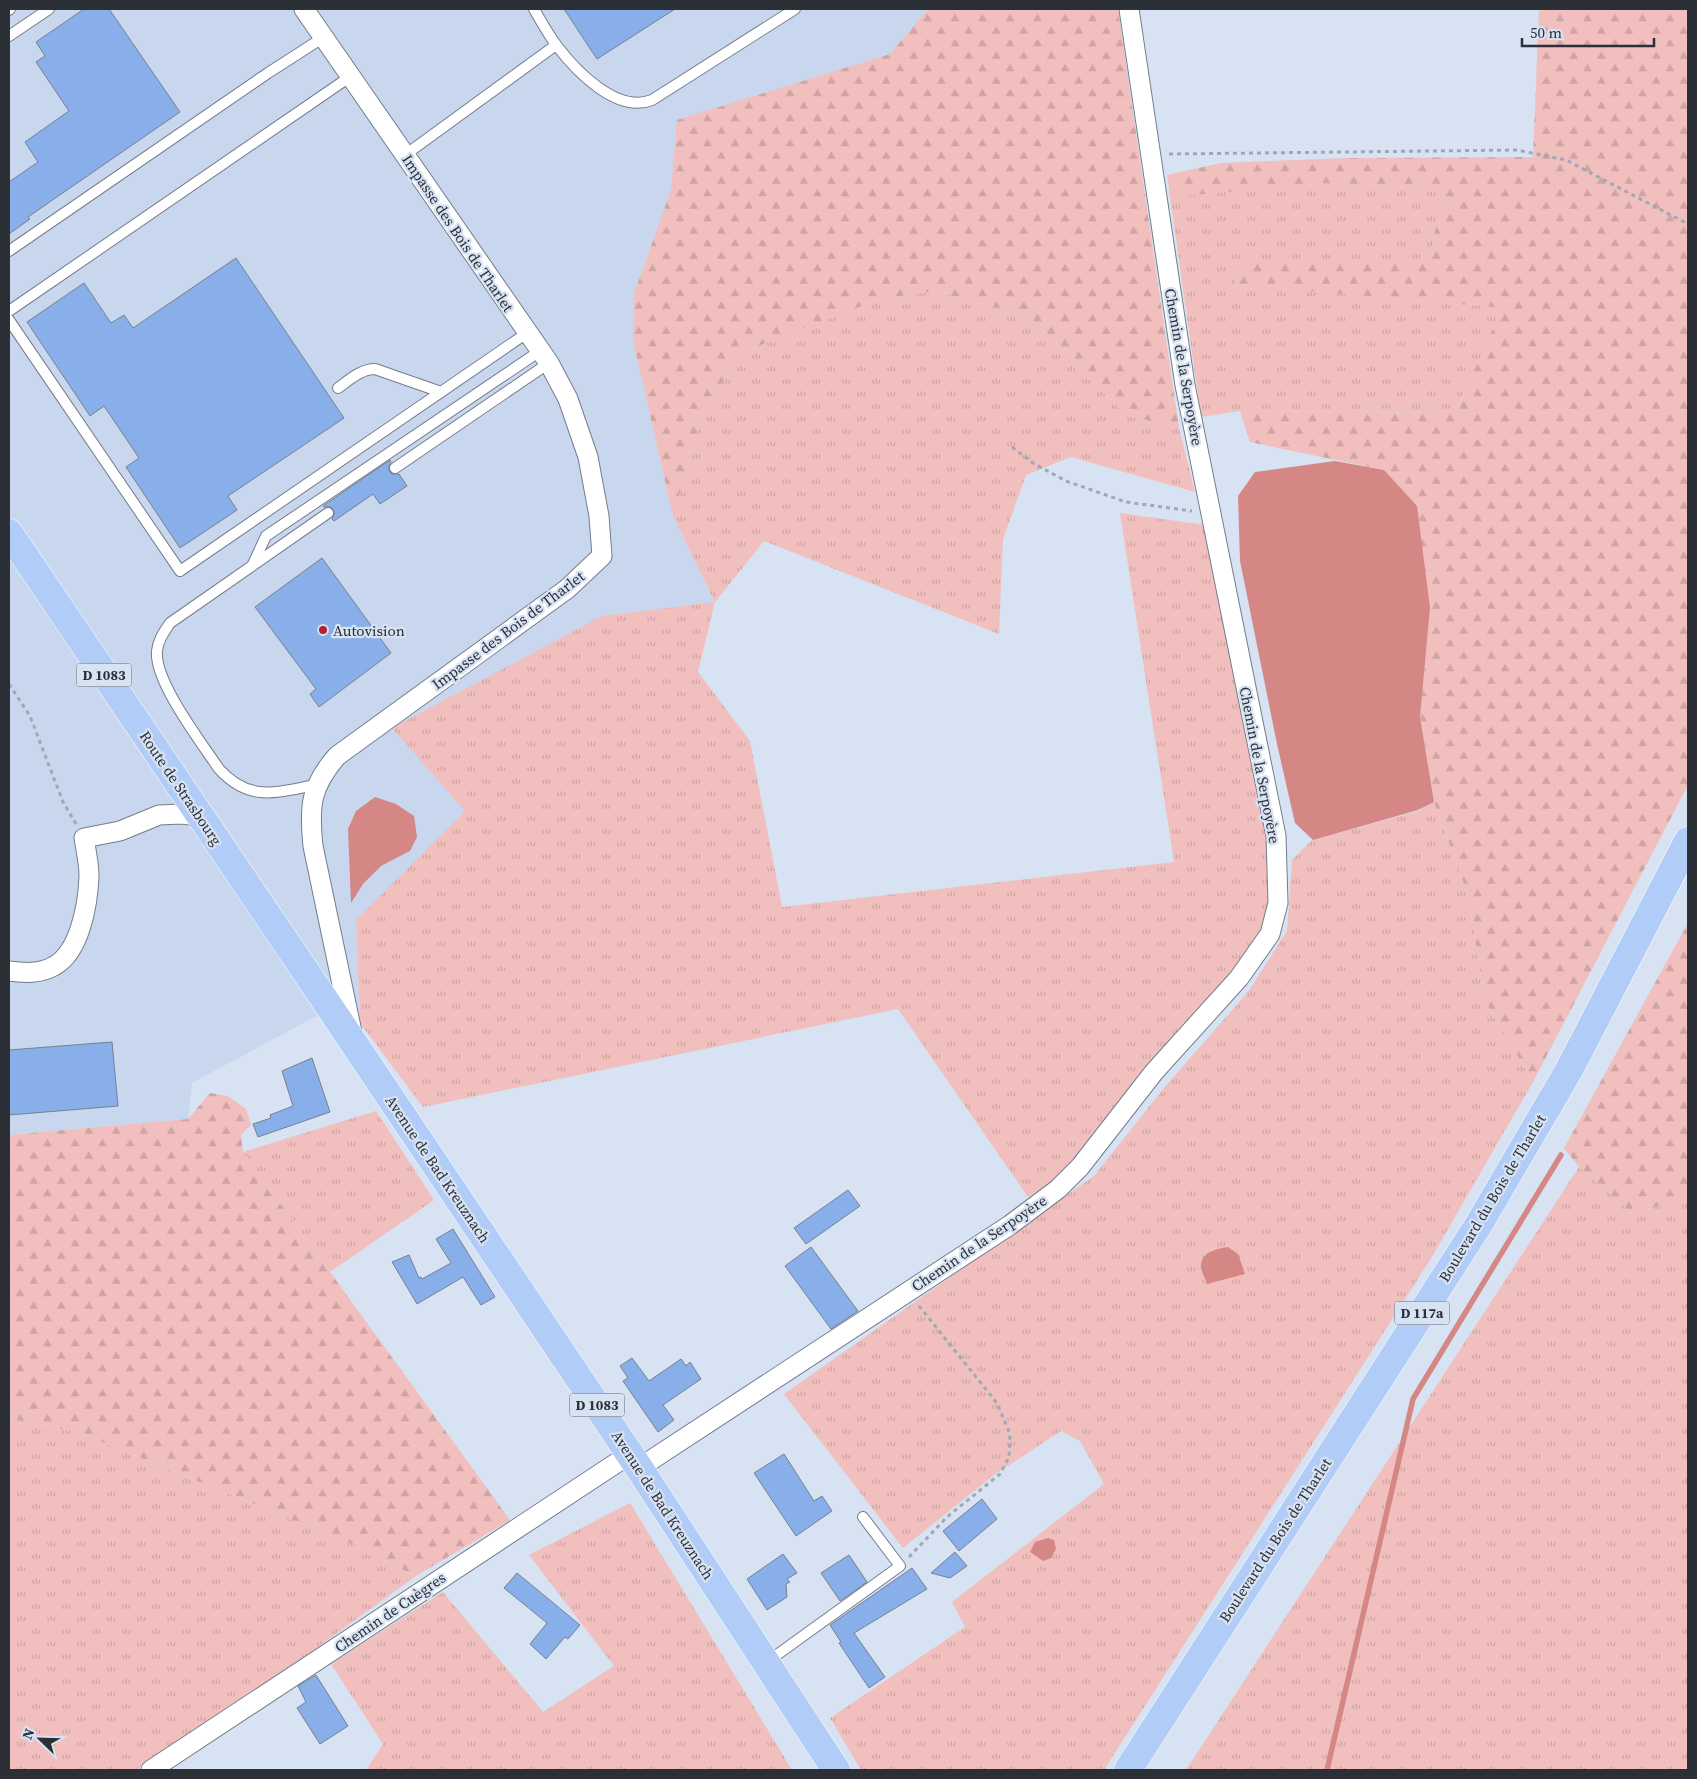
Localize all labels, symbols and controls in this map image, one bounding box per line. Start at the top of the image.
scale bar [1522,15,1654,47]
text: 50 m [1530,22,1562,43]
street label: Impasse des Bois de Tharlet [397,150,519,316]
street label: Chemin de la Serpoyère [1160,287,1208,448]
street label: Impasse des Bois de Tharlet [427,566,589,694]
place label: Autovision [333,620,405,641]
marker: Autovision [317,624,329,636]
road number: D 1083 [76,664,132,686]
street label: Chemin de la Serpoyère [1235,685,1286,845]
street label: Route de Strasbourg [135,727,227,850]
street label: Avenue de Bad Kreuznach [381,1091,495,1247]
street label: Boulevard du Bois de Tharlet [1433,1110,1551,1286]
street label: Chemin de la Serpoyère [907,1190,1051,1296]
road number: D 117a [1394,1302,1450,1325]
road number: D 1083 [570,1394,624,1416]
street label: Avenue de Bad Kreuznach [607,1426,719,1584]
street label: Boulevard du Bois de Tharlet [1214,1454,1336,1626]
street label: Chemin de Cuègres [330,1567,450,1657]
north arrow [15,1714,65,1764]
text: N [17,1725,39,1743]

